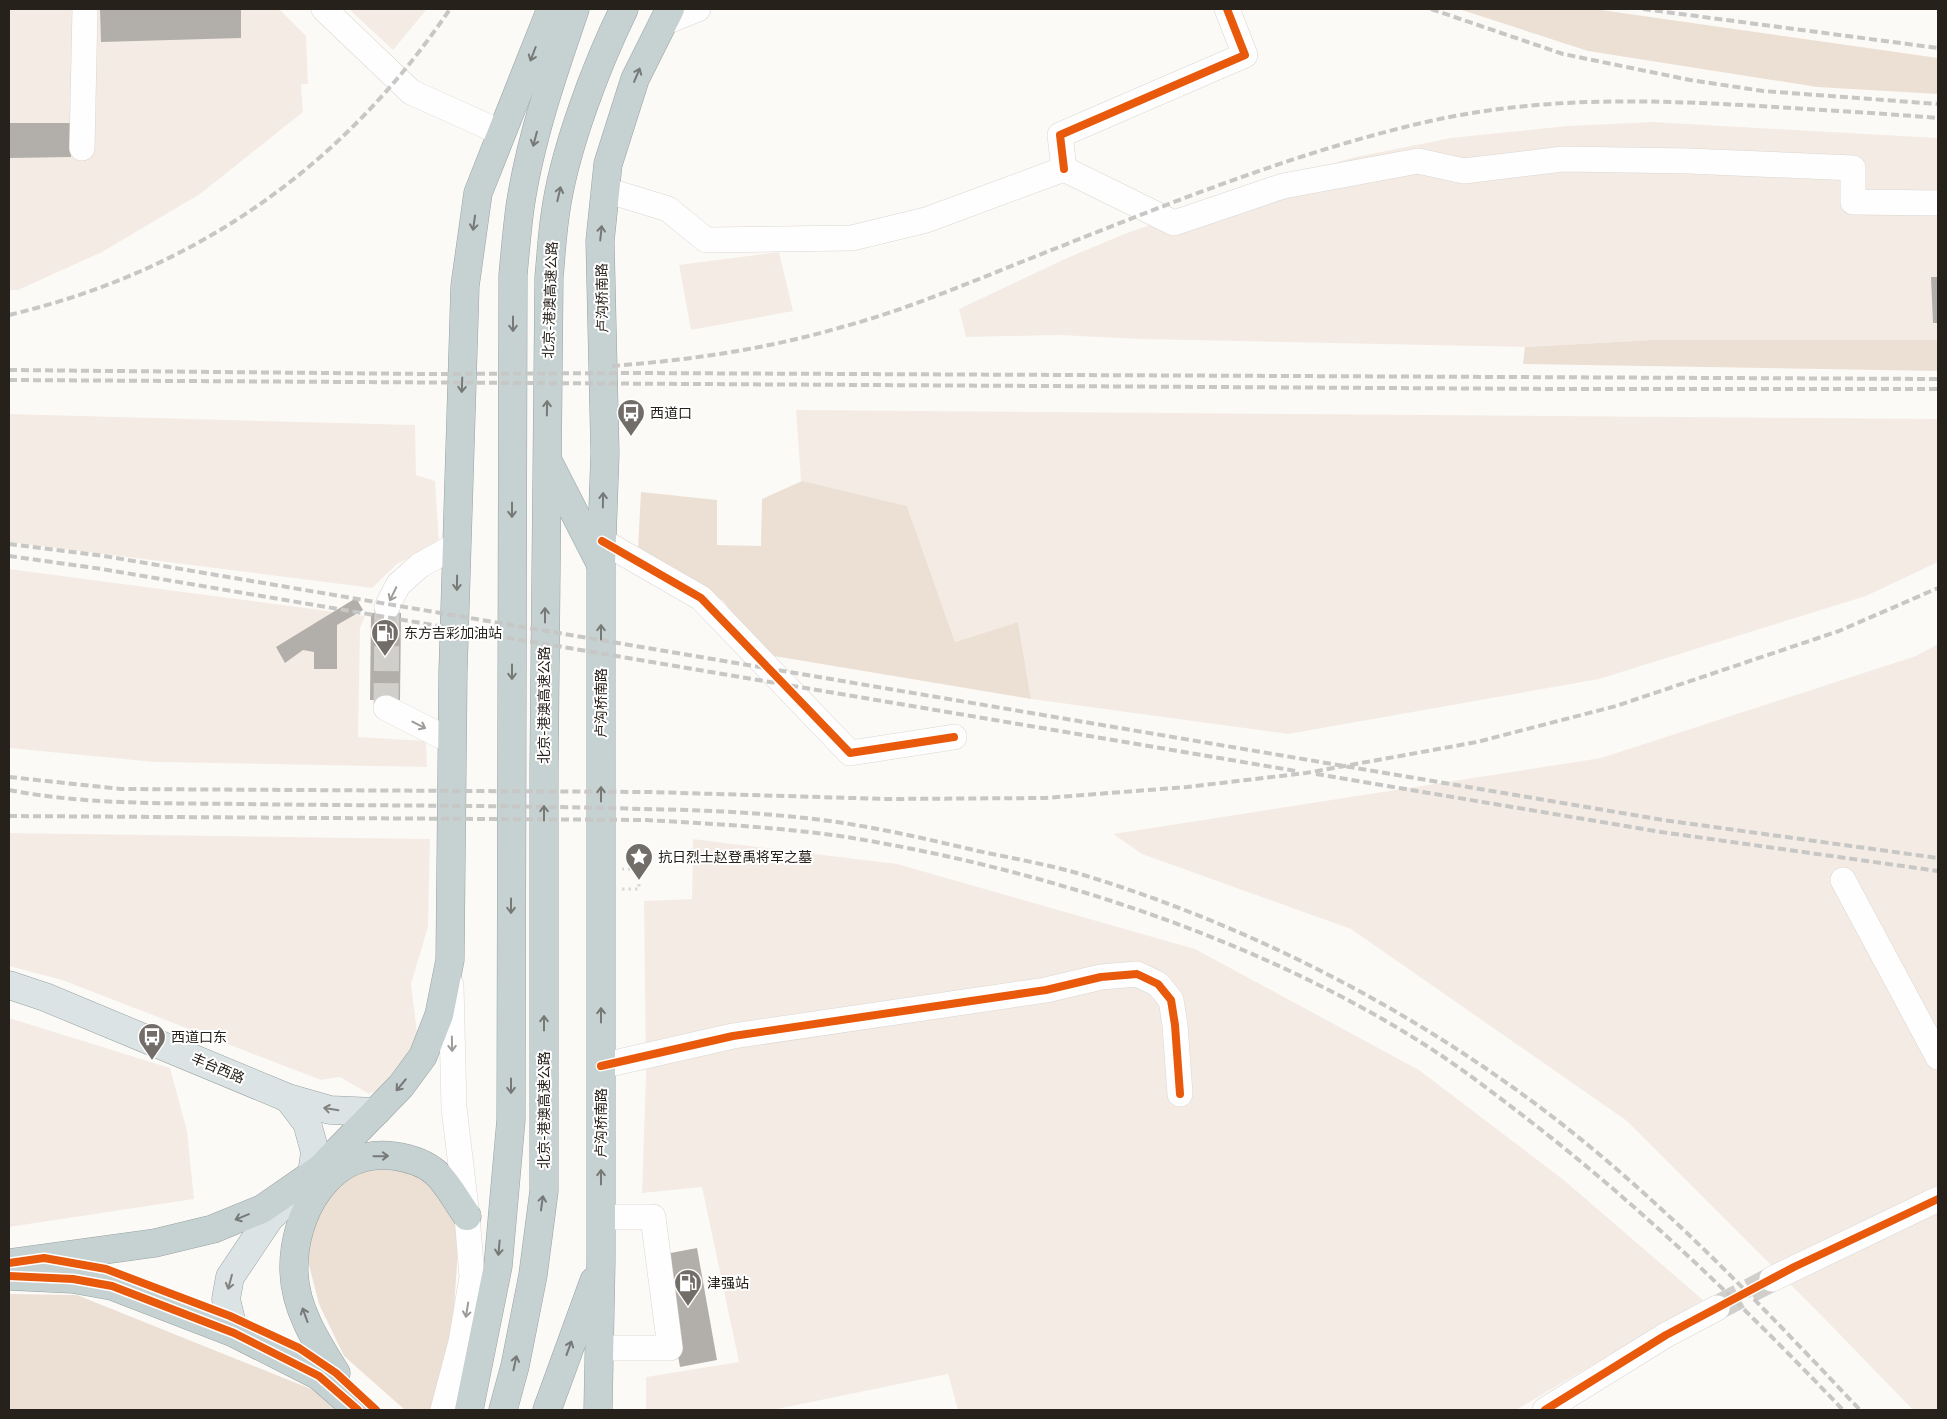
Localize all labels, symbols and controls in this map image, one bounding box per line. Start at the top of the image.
one-way arrow [528,46,537,61]
one-way arrow [632,68,642,83]
one-way arrow [530,130,540,146]
one-way arrow [555,187,564,203]
one-way arrow [469,215,479,231]
one-way arrow [596,225,606,241]
street label: 北京-港澳高速公路 [540,241,560,359]
street label: 卢沟桥南路 [593,263,611,333]
one-way arrow [508,316,518,332]
one-way arrow [457,377,467,393]
bus stop icon: 西道口 [616,398,646,437]
one-way arrow [542,400,552,416]
place label: 西道口 [650,405,692,421]
one-way arrow [598,492,608,508]
one-way arrow [507,502,517,518]
one-way arrow [452,574,462,590]
one-way arrow [388,587,398,602]
one-way arrow [540,607,550,624]
fuel station icon: 东方吉彩加油站 [370,618,400,657]
one-way arrow [596,624,606,640]
place label: 东方吉彩加油站 [404,625,502,641]
street label: 北京-港澳高速公路 [536,646,552,764]
one-way arrow [507,664,517,680]
street label: 卢沟桥南路 [593,668,609,738]
one-way arrow [411,720,426,730]
one-way arrow [596,787,606,803]
one-way arrow [539,805,549,822]
place icon: 抗日烈士赵登禹将军之墓 [624,842,654,881]
place label: 抗日烈士赵登禹将军之墓 [658,849,812,865]
one-way arrow [506,898,516,914]
one-way arrow [596,1007,606,1023]
one-way arrow [539,1015,549,1032]
bus stop icon: 西道口东 [137,1022,167,1061]
place label: 西道口东 [171,1029,227,1045]
one-way arrow [447,1036,457,1052]
street label: 丰台西路 [189,1050,247,1086]
street label: 北京-港澳高速公路 [536,1051,552,1169]
one-way arrow [396,1078,407,1091]
one-way arrow [506,1078,516,1094]
street label: 卢沟桥南路 [593,1088,609,1158]
one-way arrow [324,1104,340,1114]
one-way arrow [372,1151,389,1161]
one-way arrow [596,1169,606,1186]
one-way arrow [538,1195,548,1211]
one-way arrow [235,1213,250,1222]
one-way arrow [495,1240,504,1256]
fuel station icon: 津强站 [673,1268,703,1307]
one-way arrow [225,1273,234,1289]
place label: 津强站 [707,1275,749,1291]
one-way arrow [462,1302,472,1318]
one-way arrow [300,1308,309,1323]
one-way arrow [565,1341,574,1356]
one-way arrow [511,1355,520,1371]

